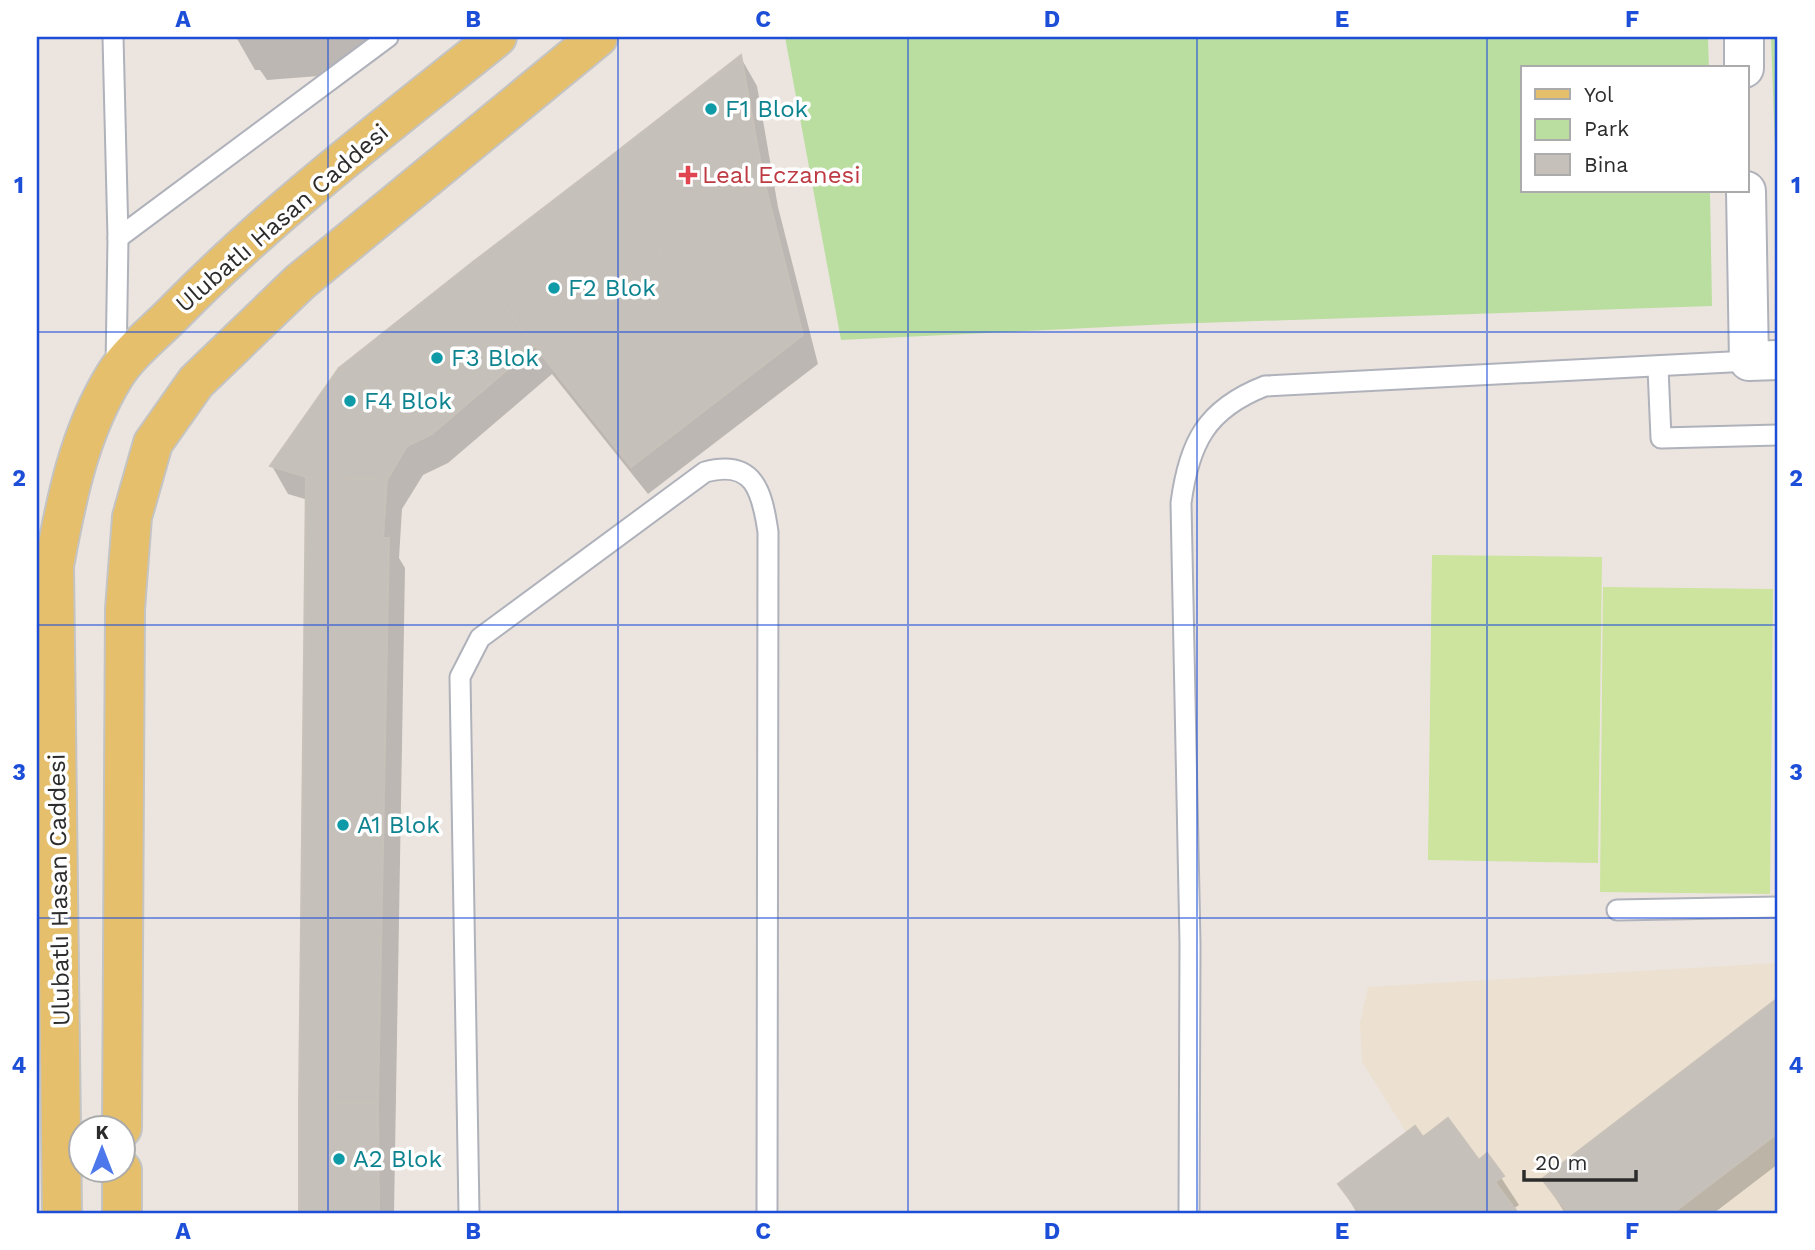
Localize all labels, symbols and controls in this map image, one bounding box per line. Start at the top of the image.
text: A [175,6,191,33]
text: B [465,6,481,33]
text: C [755,6,771,33]
text: D [1044,6,1060,33]
text: E [1335,6,1349,33]
text: F [1625,6,1639,33]
legend [1521,66,1748,192]
text: Yol [1584,82,1614,107]
place label: F1 Blok [725,95,809,123]
marker: F1 Blok [703,101,719,117]
text: Park [1584,116,1629,141]
street label: Ulubatlı Hasan Caddesi [170,118,394,318]
text: Bina [1584,152,1628,177]
place label: Leal Eczanesi [702,161,861,189]
marker: Leal Eczanesi [680,167,696,183]
text: 1 [14,172,24,199]
text: 1 [1791,172,1801,199]
place label: F2 Blok [568,274,656,302]
marker: F2 Blok [546,280,562,296]
place label: F3 Blok [451,344,539,372]
marker: F3 Blok [429,350,445,366]
place label: F4 Blok [364,387,452,415]
marker: F4 Blok [342,393,358,409]
text: 2 [12,465,26,492]
text: 2 [1789,465,1803,492]
street label: Ulubatlı Hasan Caddesi [43,754,75,1026]
text: 3 [12,759,26,786]
text: 3 [1789,759,1803,786]
place label: A1 Blok [357,811,440,839]
marker: A1 Blok [335,817,351,833]
text: 4 [12,1052,27,1079]
text: 4 [1789,1052,1804,1079]
north arrow [66,1114,136,1184]
text: K [95,1121,109,1144]
scale bar [1524,1138,1636,1182]
place label: A2 Blok [353,1145,442,1173]
text: 20 m [1535,1150,1587,1175]
marker: A2 Blok [331,1151,347,1167]
text: A [175,1218,191,1245]
text: B [465,1218,481,1245]
text: C [755,1218,771,1245]
text: D [1044,1218,1060,1245]
text: E [1335,1218,1349,1245]
text: F [1625,1218,1639,1245]

